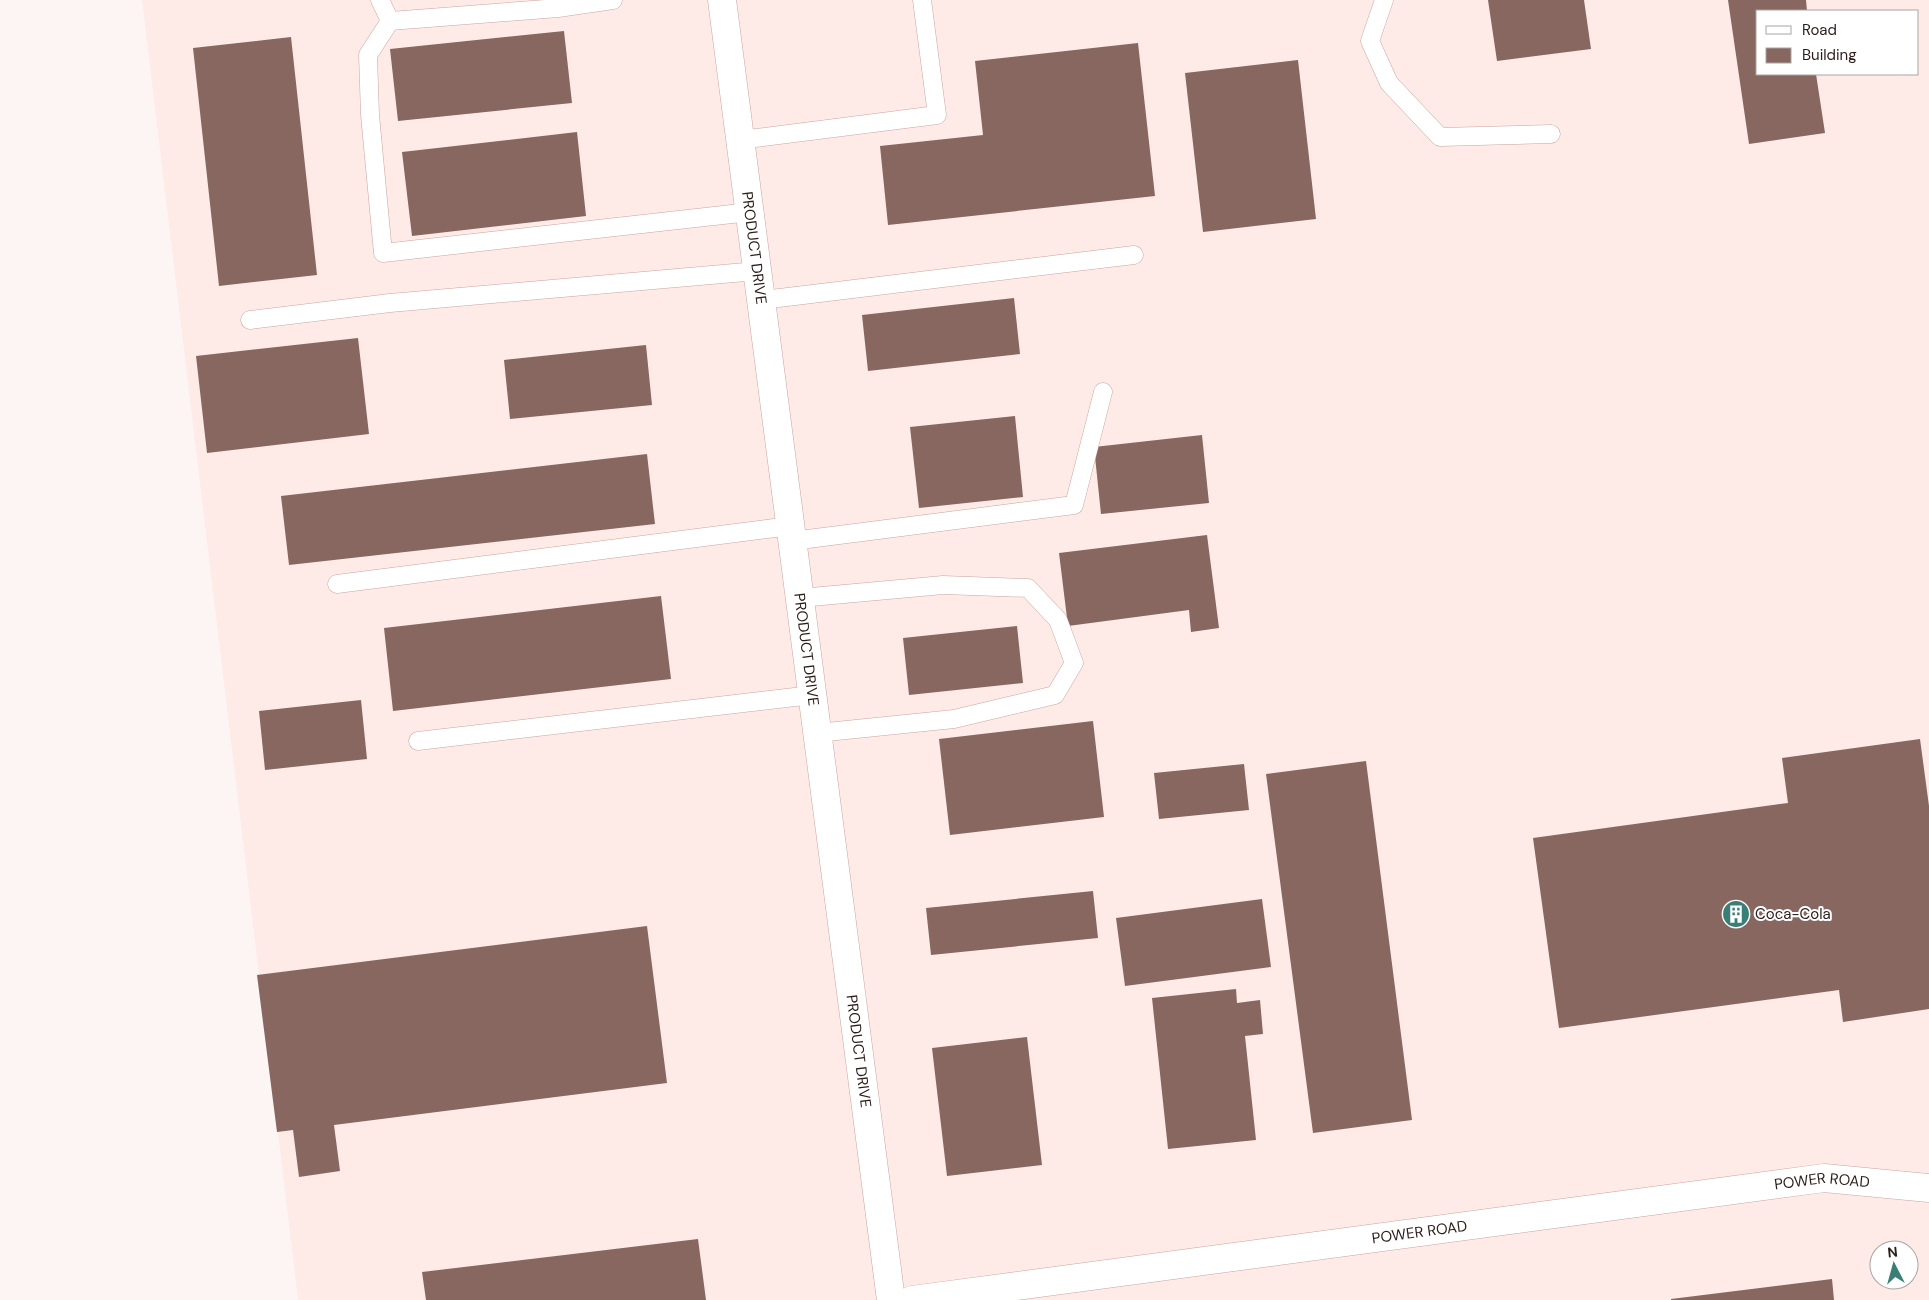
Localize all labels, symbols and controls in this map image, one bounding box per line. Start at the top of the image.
legend [1756,10,1919,75]
text: Road [1802,20,1837,40]
text: Building [1802,45,1857,65]
street label: PRODUCT DRIVE [737,190,771,306]
street label: PRODUCT DRIVE [789,592,824,707]
building icon: Coca-Cola [1721,899,1751,929]
place label: Coca-Cola [1755,904,1831,924]
street label: PRODUCT DRIVE [841,994,876,1109]
street label: POWER ROAD [1773,1168,1871,1195]
street label: POWER ROAD [1371,1216,1468,1248]
north arrow [1869,1240,1919,1290]
text: N [1887,1243,1899,1262]

